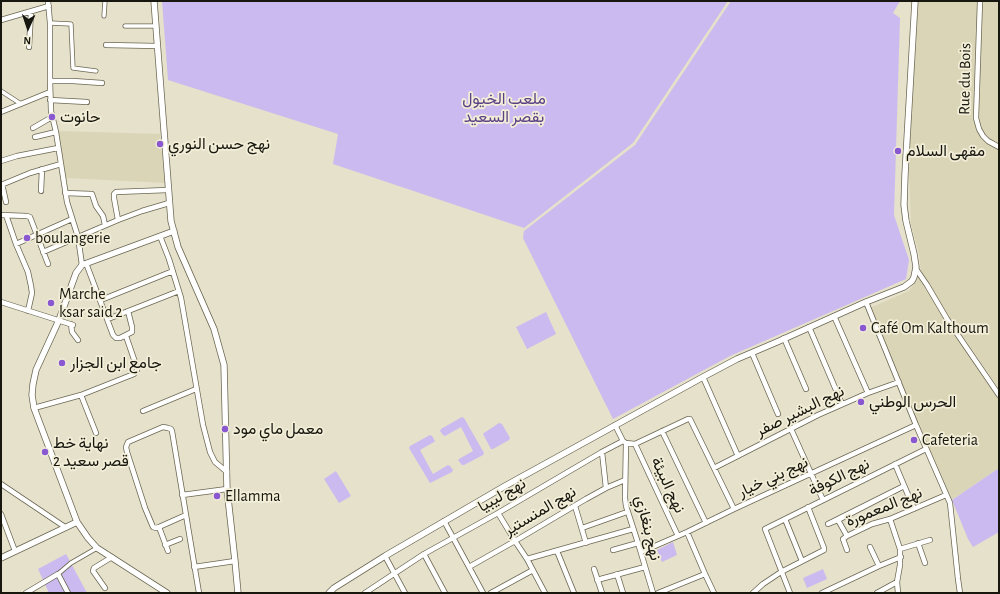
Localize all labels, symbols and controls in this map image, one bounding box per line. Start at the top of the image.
north arrow [8,8,48,48]
text: N [23,35,31,46]
street label: Rue du Bois [955,43,975,115]
park label: ملعب الخيول بقصر السعيد [462,89,546,127]
place label: حانوت [60,107,101,127]
marker: حانوت [47,112,57,122]
place label: نهج حسن النوري [168,134,270,154]
marker: نهج حسن النوري [155,139,165,149]
place label: مقهى السلام [906,141,985,161]
marker: مقهى السلام [893,146,903,156]
place label: boulangerie [35,228,110,248]
marker: boulangerie [22,233,32,243]
place label: Marche ksar said 2 [59,284,123,322]
marker: Marche ksar said 2 [46,298,56,308]
place label: Café Om Kalthoum [871,318,989,338]
marker: Café Om Kalthoum [858,323,868,333]
place label: جامع ابن الجزار [70,353,162,373]
marker: جامع ابن الجزار [57,358,67,368]
street label: نهج البشير صفر [753,381,847,441]
place label: الحرس الوطني [869,392,956,412]
marker: الحرس الوطني [856,397,866,407]
place label: معمل ماي مود [233,419,323,439]
marker: معمل ماي مود [220,424,230,434]
place label: Cafeteria [922,430,978,450]
place label: نهاية خط قصر سعيد 2 [53,433,129,471]
marker: Cafeteria [909,435,919,445]
marker: نهاية خط قصر سعيد 2 [40,447,50,457]
street label: نهج بني خيار [735,452,811,502]
street label: نهج البيئة [647,454,689,516]
street label: نهج الكوفة [805,454,873,500]
street label: نهج ليبيا [475,474,529,516]
street label: نهج المنستير [500,482,580,540]
street label: نهج المعمورة [843,483,925,531]
place label: Ellamma [225,486,281,506]
marker: Ellamma [212,491,222,501]
street label: نهج بنغازي [631,493,665,563]

